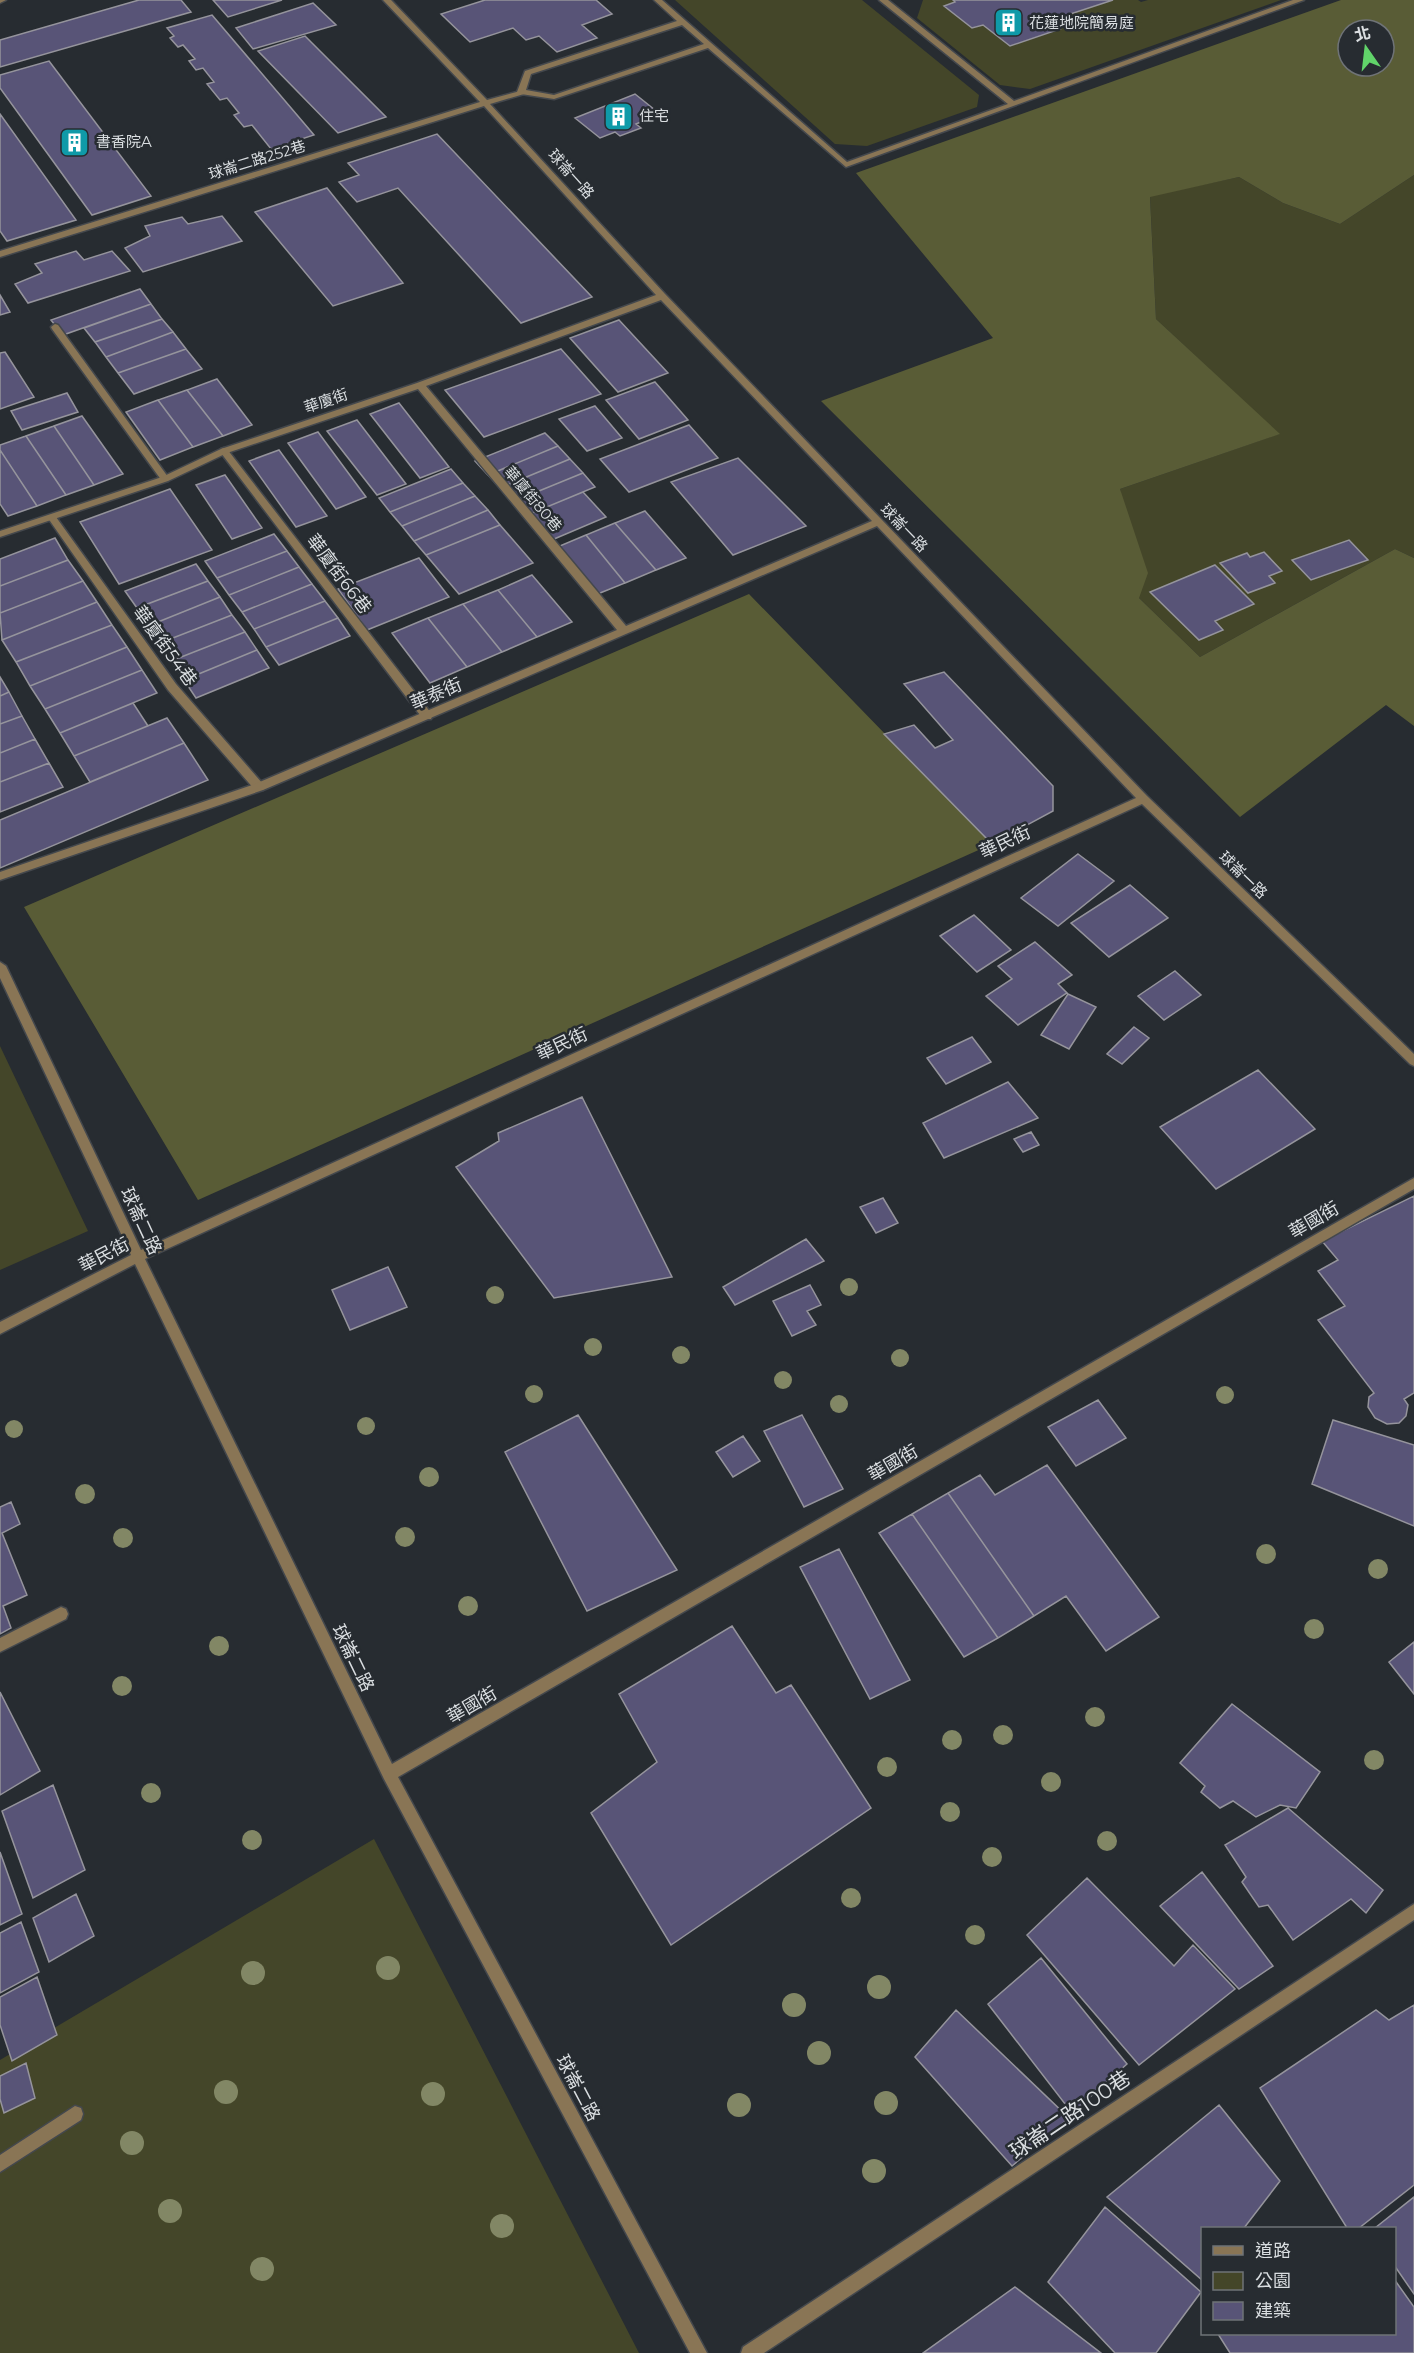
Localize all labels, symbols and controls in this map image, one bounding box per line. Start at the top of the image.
building icon: 花蓮地院簡易庭 [992,7,1024,39]
place label: 花蓮地院簡易庭 [1029,13,1134,32]
north arrow [1336,18,1396,78]
text: 北 [1352,23,1373,45]
building icon: 住宅 [602,100,634,132]
place label: 住宅 [639,106,669,125]
building icon: 書香院A [59,126,91,158]
place label: 書香院A [96,132,152,151]
street label: 球崙二路252巷 [206,136,308,183]
street label: 球崙一路 [544,145,599,202]
street label: 華廈街 [301,384,350,417]
street label: 華廈街80巷 [501,462,566,535]
street label: 球崙一路 [877,499,932,556]
street label: 華廈街66巷 [302,530,376,618]
street label: 華廈街54巷 [128,601,202,691]
street label: 華泰街 [407,673,465,715]
street label: 華民街 [976,821,1034,863]
street label: 球崙一路 [1215,847,1272,902]
street label: 華民街 [533,1023,591,1065]
street label: 球崙二路 [116,1184,166,1258]
street label: 華國街 [1285,1197,1343,1243]
street label: 華民街 [75,1233,133,1277]
street label: 華國街 [864,1440,922,1486]
street label: 球崙二路 [327,1621,379,1695]
street label: 華國街 [443,1682,501,1728]
street label: 球崙二路 [551,2051,605,2125]
street label: 球崙二路100巷 [1005,2065,1135,2164]
legend [1201,2227,1396,2335]
text: 道路 [1255,2240,1291,2262]
text: 公園 [1255,2270,1291,2292]
text: 建築 [1255,2300,1291,2322]

